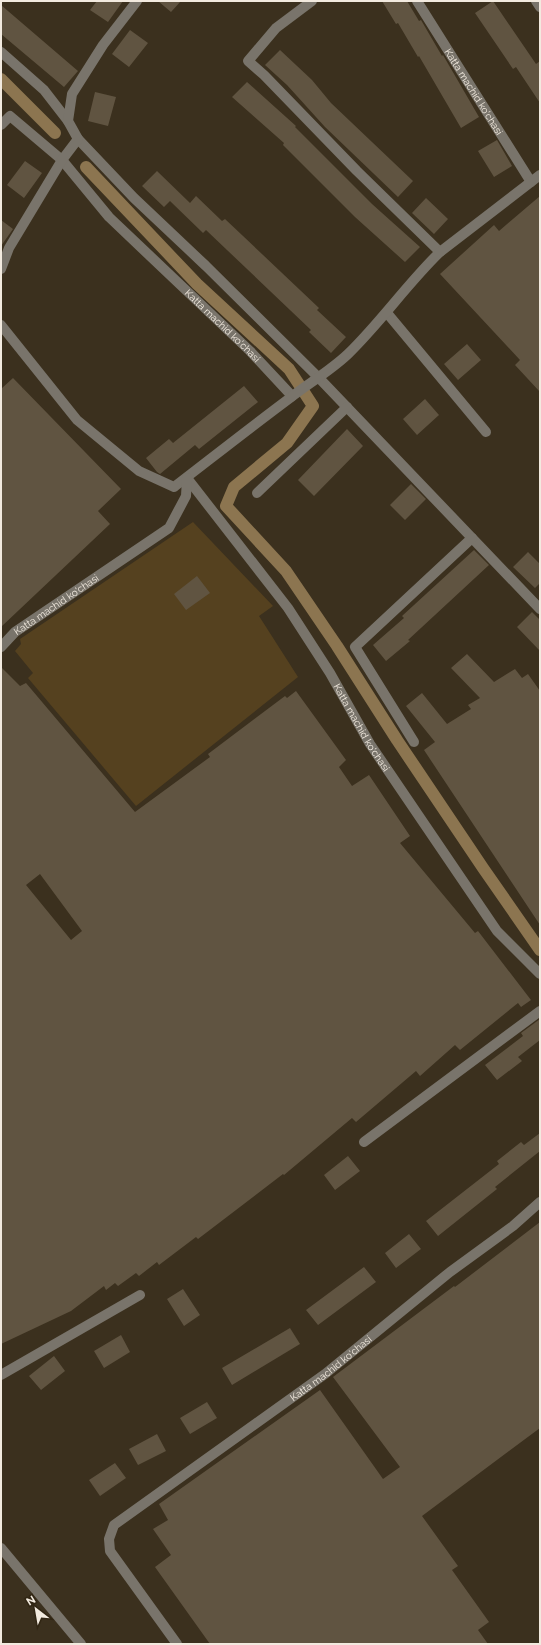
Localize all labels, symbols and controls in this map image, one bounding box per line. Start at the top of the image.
street label: Katta machid ko'chasi [442,47,505,137]
street label: Katta machid ko'chasi [183,287,262,364]
street label: Katta machid ko'chasi [12,572,101,637]
street label: Katta machid ko'chasi [331,682,392,773]
street label: Katta machid ko'chasi [288,1333,374,1403]
north arrow [16,1589,56,1629]
text: N [24,1593,38,1609]

